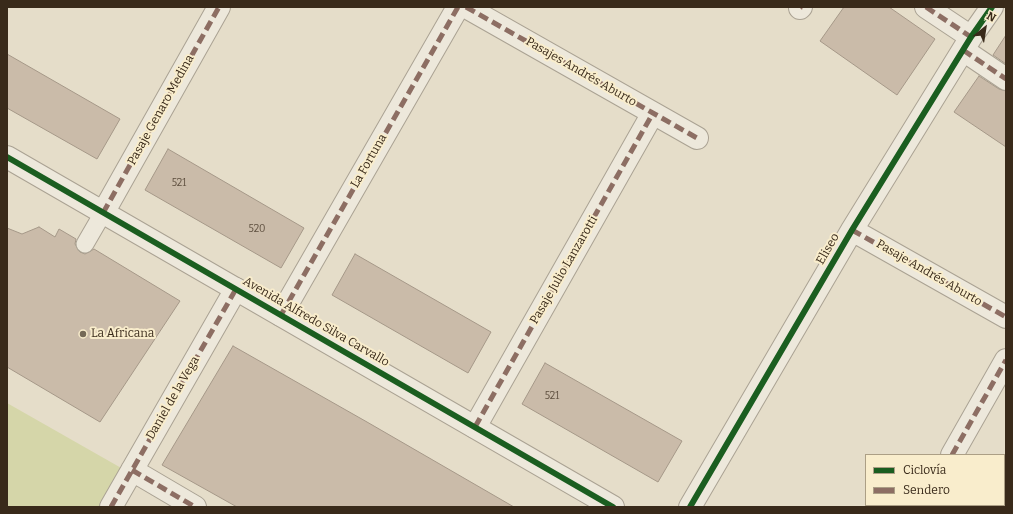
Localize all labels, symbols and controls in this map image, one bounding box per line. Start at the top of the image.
north arrow [965,8,1005,48]
text: N [984,9,998,25]
street label: Pasajes Andrés Aburto [523,34,639,110]
street label: Pasaje Genaro Medina [125,52,197,168]
street label: La Fortuna [348,132,390,190]
house number: 521 [172,177,186,189]
street label: Pasaje Julio Lanzarotti [527,213,601,327]
house number: 520 [248,223,266,235]
street label: Eliseo [813,231,843,267]
street label: Pasaje Andrés Aburto [874,237,984,309]
street label: Avenida Alfredo Silva Carvallo [240,274,392,370]
place label: La Africana [91,327,154,341]
marker: La Africana [78,329,88,339]
street label: Daniel de la Vega [143,354,203,442]
house number: 521 [545,390,559,402]
legend [865,454,1005,506]
text: Ciclovía [903,463,946,477]
text: Sendero [903,483,950,497]

